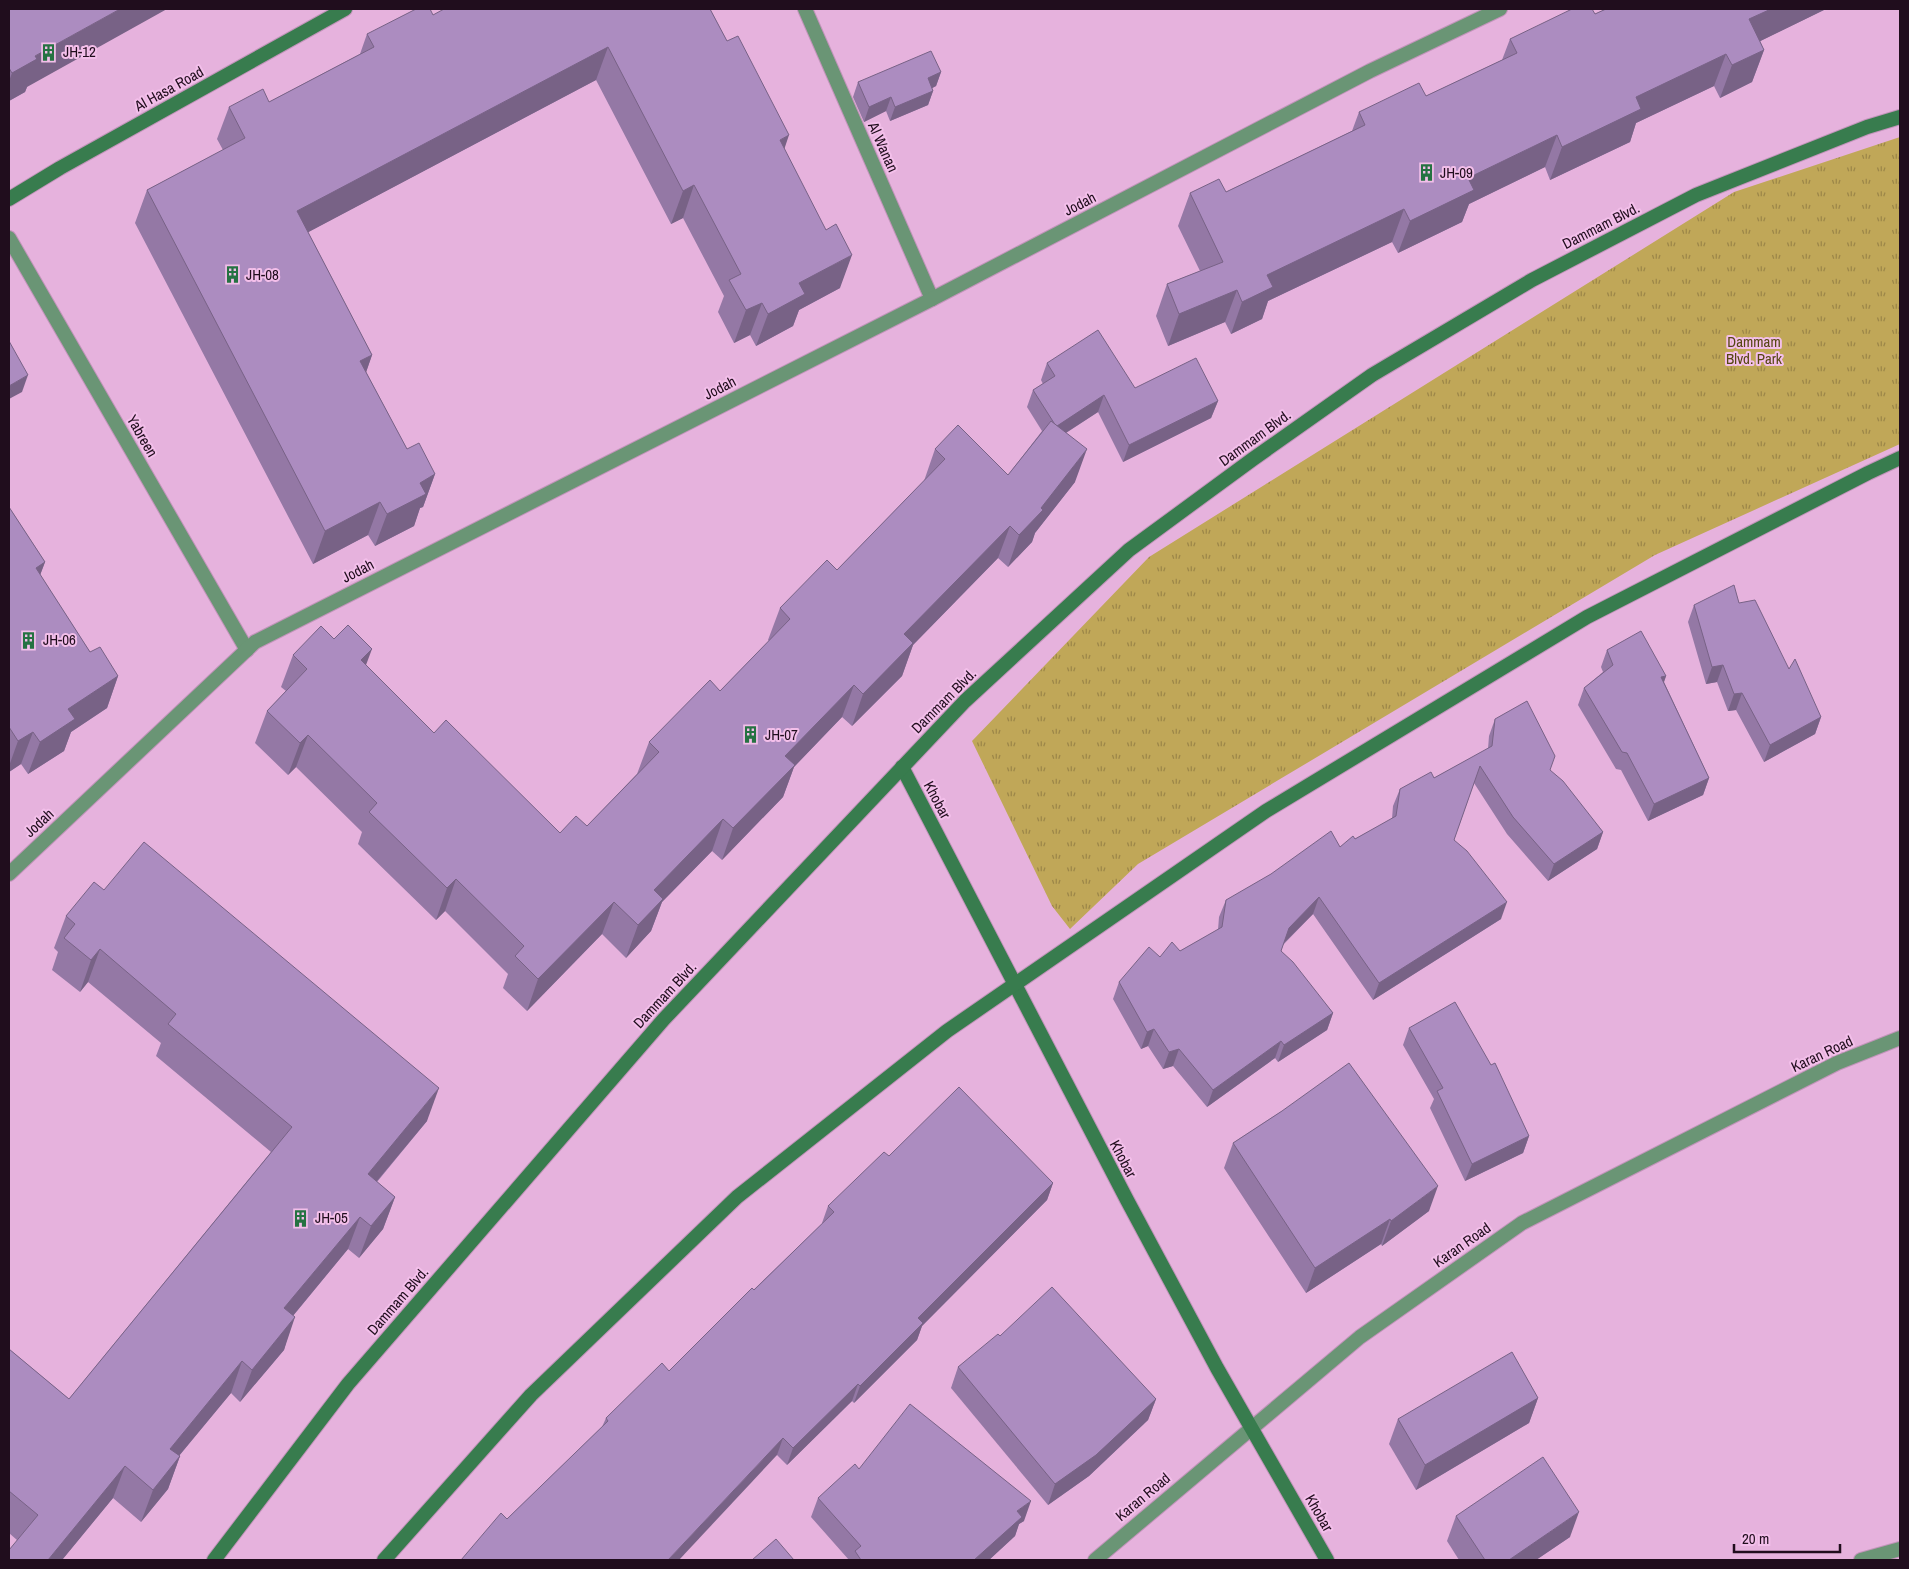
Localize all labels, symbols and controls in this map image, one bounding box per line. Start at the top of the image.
place label: JH-12 [63,41,96,62]
building icon: JH-12 [39,42,59,62]
street label: Al Hasa Road [130,61,207,117]
street label: Al Wanan [863,117,904,175]
place label: JH-09 [1440,162,1473,183]
building icon: JH-09 [1416,163,1436,183]
street label: Jodah [1060,187,1099,221]
street label: Dammam Blvd. [1559,197,1643,254]
place label: JH-08 [246,264,279,285]
building icon: JH-08 [222,265,242,285]
park label: Dammam Blvd. Park [1726,331,1783,369]
street label: Jodah [700,371,739,405]
street label: Dammam Blvd. [1215,404,1295,471]
street label: Yabreen [122,411,163,461]
street label: Jodah [338,554,377,588]
place label: JH-06 [43,629,76,650]
building icon: JH-06 [19,630,39,650]
street label: Dammam Blvd. [907,664,981,738]
place label: JH-07 [765,724,798,745]
building icon: JH-07 [741,725,761,745]
street label: Khobar [919,777,956,822]
street label: Jodah [19,804,58,842]
street label: Dammam Blvd. [628,957,701,1033]
street label: Karan Road [1788,1030,1856,1077]
street label: Khobar [1105,1136,1142,1181]
place label: JH-05 [315,1207,348,1228]
building icon: JH-05 [291,1208,311,1228]
street label: Karan Road [1429,1217,1495,1272]
street label: Dammam Blvd. [362,1262,433,1339]
street label: Karan Road [1111,1467,1175,1526]
street label: Khobar [1300,1490,1338,1535]
scale bar [1734,1522,1840,1554]
text: 20 m [1742,1528,1769,1549]

